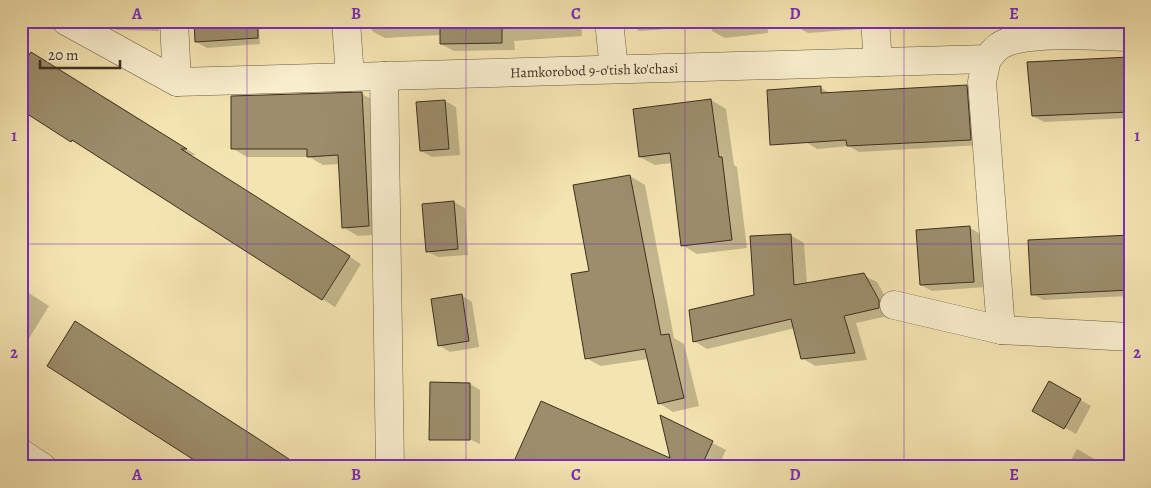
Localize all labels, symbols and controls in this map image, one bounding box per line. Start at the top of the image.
text: A [131,3,143,25]
text: B [351,3,361,25]
text: C [571,3,581,25]
text: D [789,3,801,25]
text: E [1009,3,1019,25]
scale bar [40,38,120,70]
text: 20 m [48,45,79,65]
street label: Hamkorobod 9-o'tish ko'chasi [510,59,679,83]
text: 1 [11,125,17,147]
text: 1 [1134,125,1140,147]
text: 2 [10,342,18,364]
text: 2 [1133,342,1141,364]
text: A [131,464,143,486]
text: B [351,464,361,486]
text: C [571,464,581,486]
text: D [789,464,801,486]
text: E [1009,464,1019,486]

